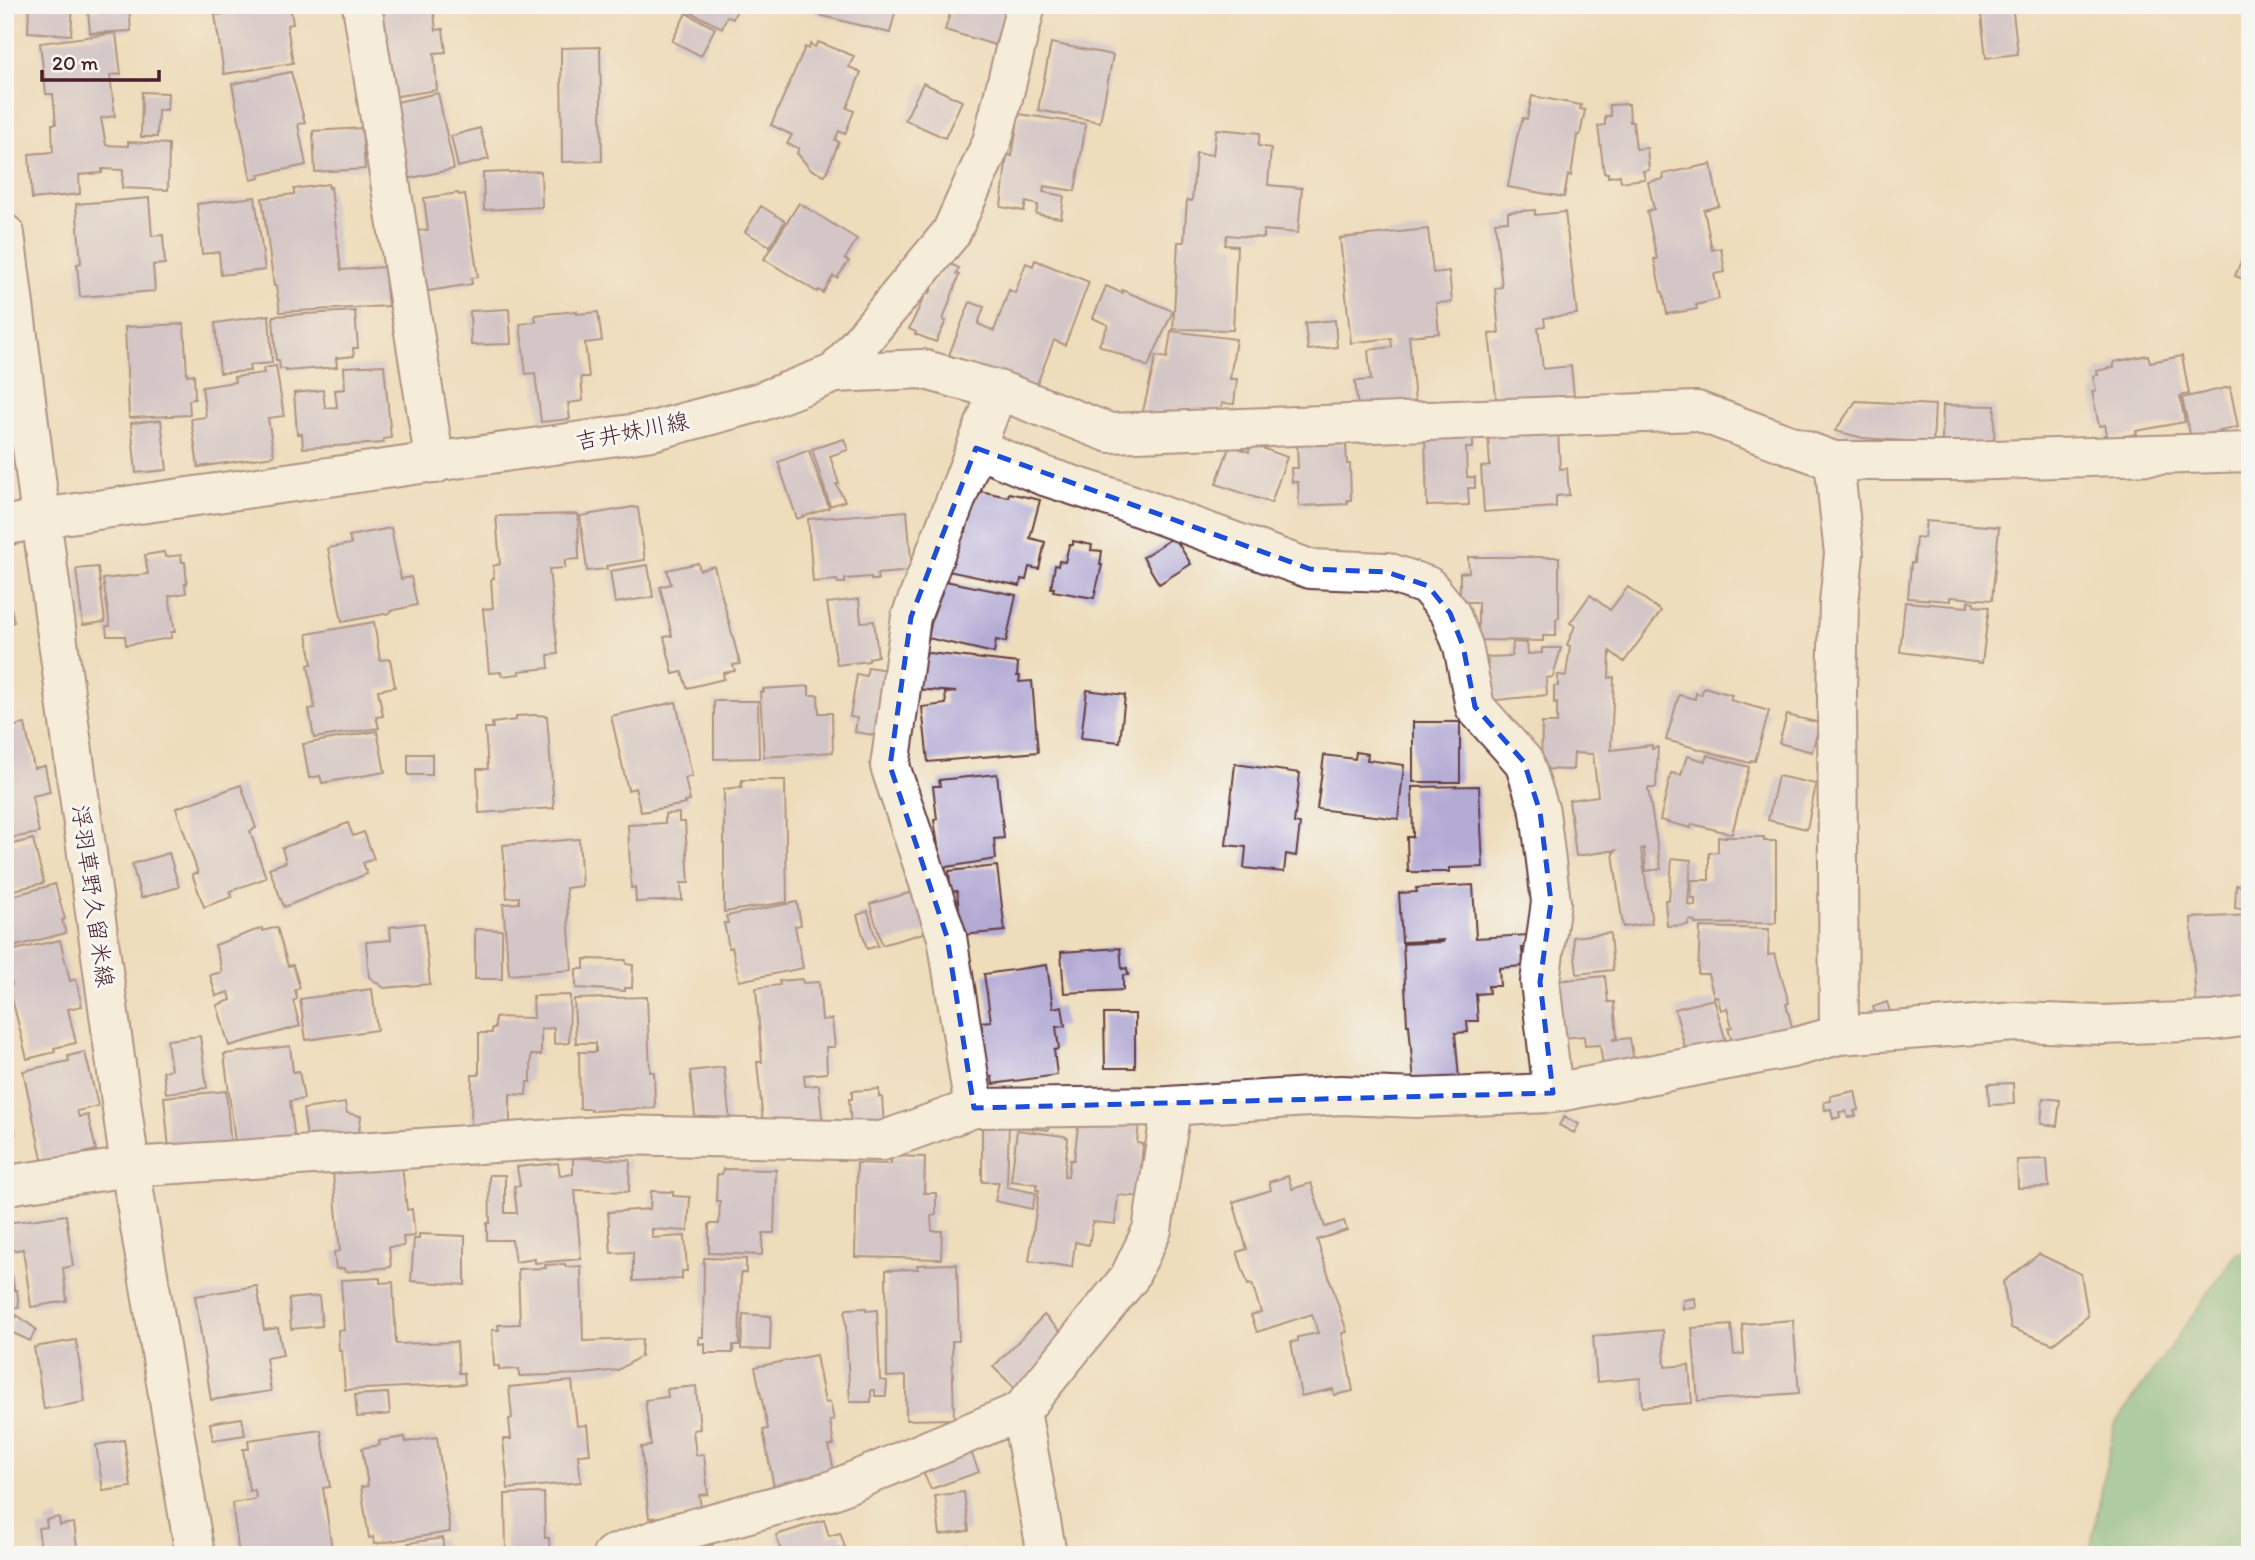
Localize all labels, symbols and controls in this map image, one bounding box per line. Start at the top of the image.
scale bar [42,38,159,82]
text: 20 m [52,50,99,75]
street label: 吉井妹川線 [573,406,691,456]
street label: 浮羽草野久留米線 [66,803,120,989]

